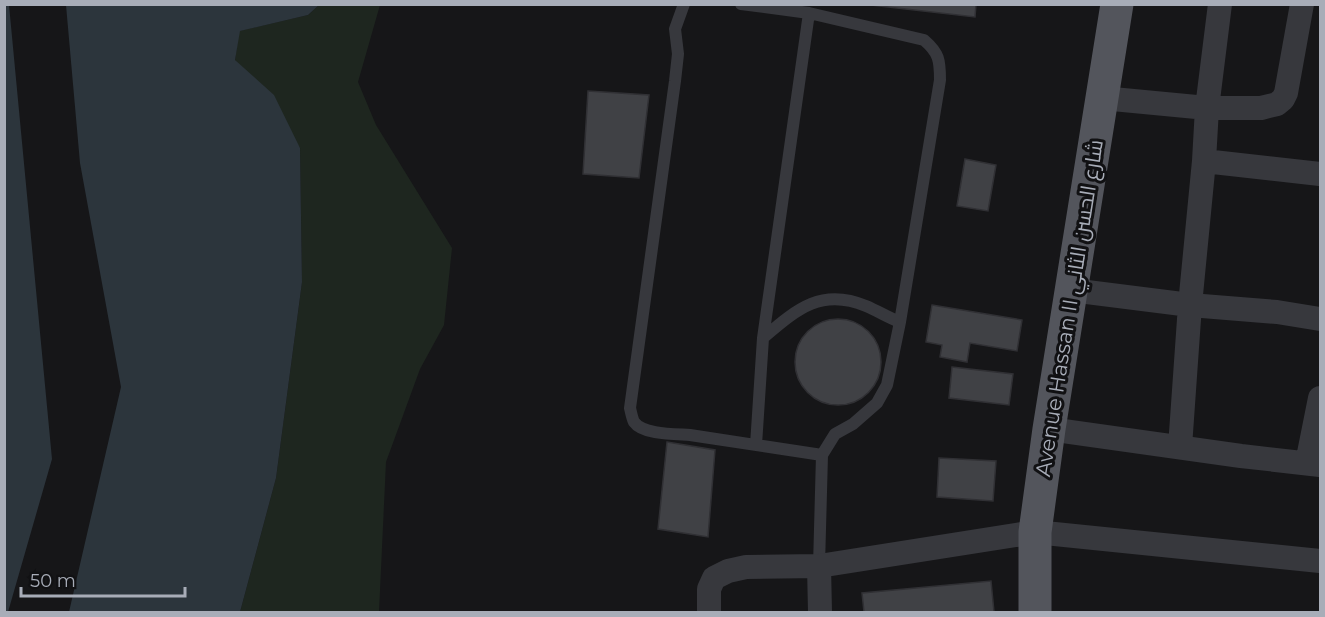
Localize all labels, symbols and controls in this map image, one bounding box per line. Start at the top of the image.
street label: Avenue Hassan II شارع الحسن الثاني [1030,138,1112,479]
scale bar [21,560,184,598]
text: 50 m [30,570,76,592]

